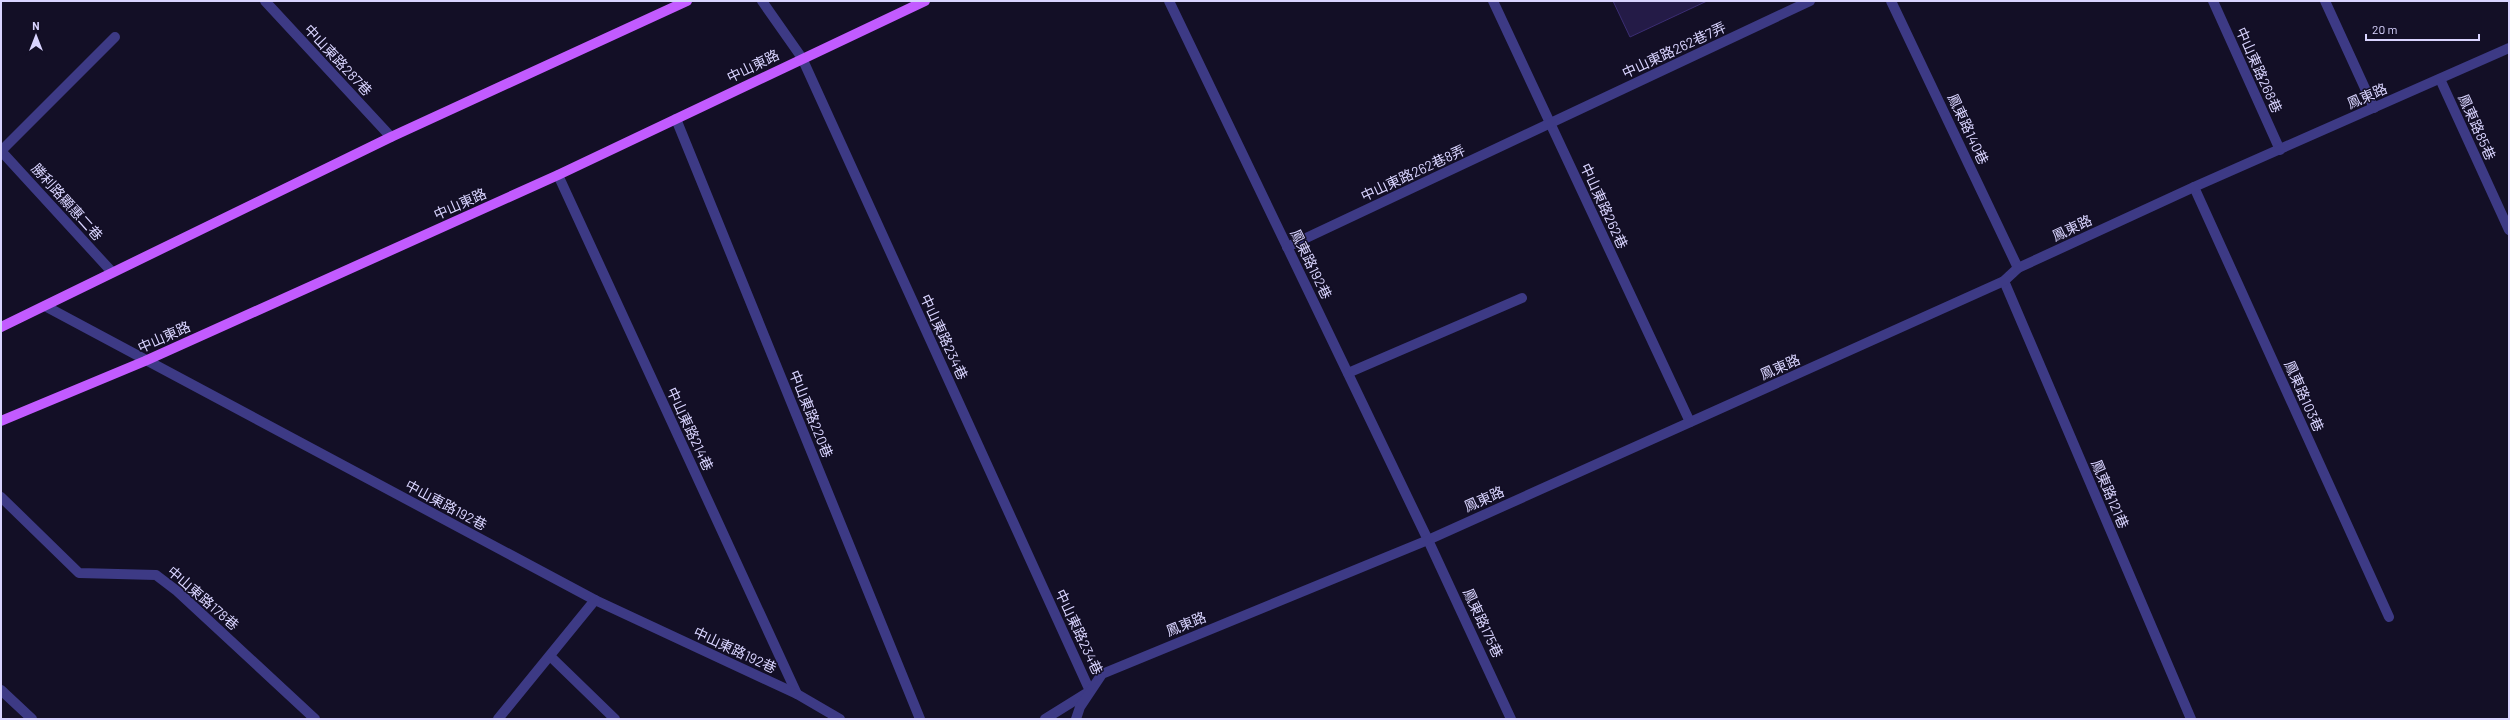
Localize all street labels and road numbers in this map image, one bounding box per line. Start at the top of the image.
street label: 中山東路262巷7弄 [1619,18,1729,81]
street label: 中山東路287巷 [301,20,376,99]
street label: 中山東路268巷 [2233,24,2286,115]
street label: 中山東路 [724,46,782,85]
street label: 鳳東路 [2344,79,2389,112]
street label: 鳳東路140巷 [1945,91,1992,167]
street label: 鳳東路85巷 [2455,91,2500,162]
street label: 中山東路262巷8弄 [1358,141,1468,204]
street label: 勝利路顯惠二巷 [28,160,106,244]
street label: 中山東路262巷 [1577,160,1632,251]
street label: 中山東路 [431,184,489,223]
street label: 鳳東路 [2049,211,2094,244]
street label: 鳳東路192巷 [1287,226,1336,302]
street label: 中山東路234巷 [917,291,972,382]
street label: 中山東路 [135,317,193,356]
street label: 鳳東路 [1757,350,1802,383]
street label: 鳳東路103巷 [2281,358,2328,434]
street label: 中山東路220巷 [786,368,837,460]
street label: 中山東路214巷 [664,384,717,473]
street label: 鳳東路121巷 [2088,457,2133,531]
street label: 中山東路192巷 [403,476,490,533]
street label: 鳳東路 [1461,482,1506,515]
street label: 中山東路178巷 [164,562,242,633]
street label: 鳳東路175巷 [1460,585,1507,660]
street label: 中山東路234巷 [1052,586,1107,677]
street label: 鳳東路 [1163,608,1208,639]
street label: 中山東路192巷 [691,623,779,676]

